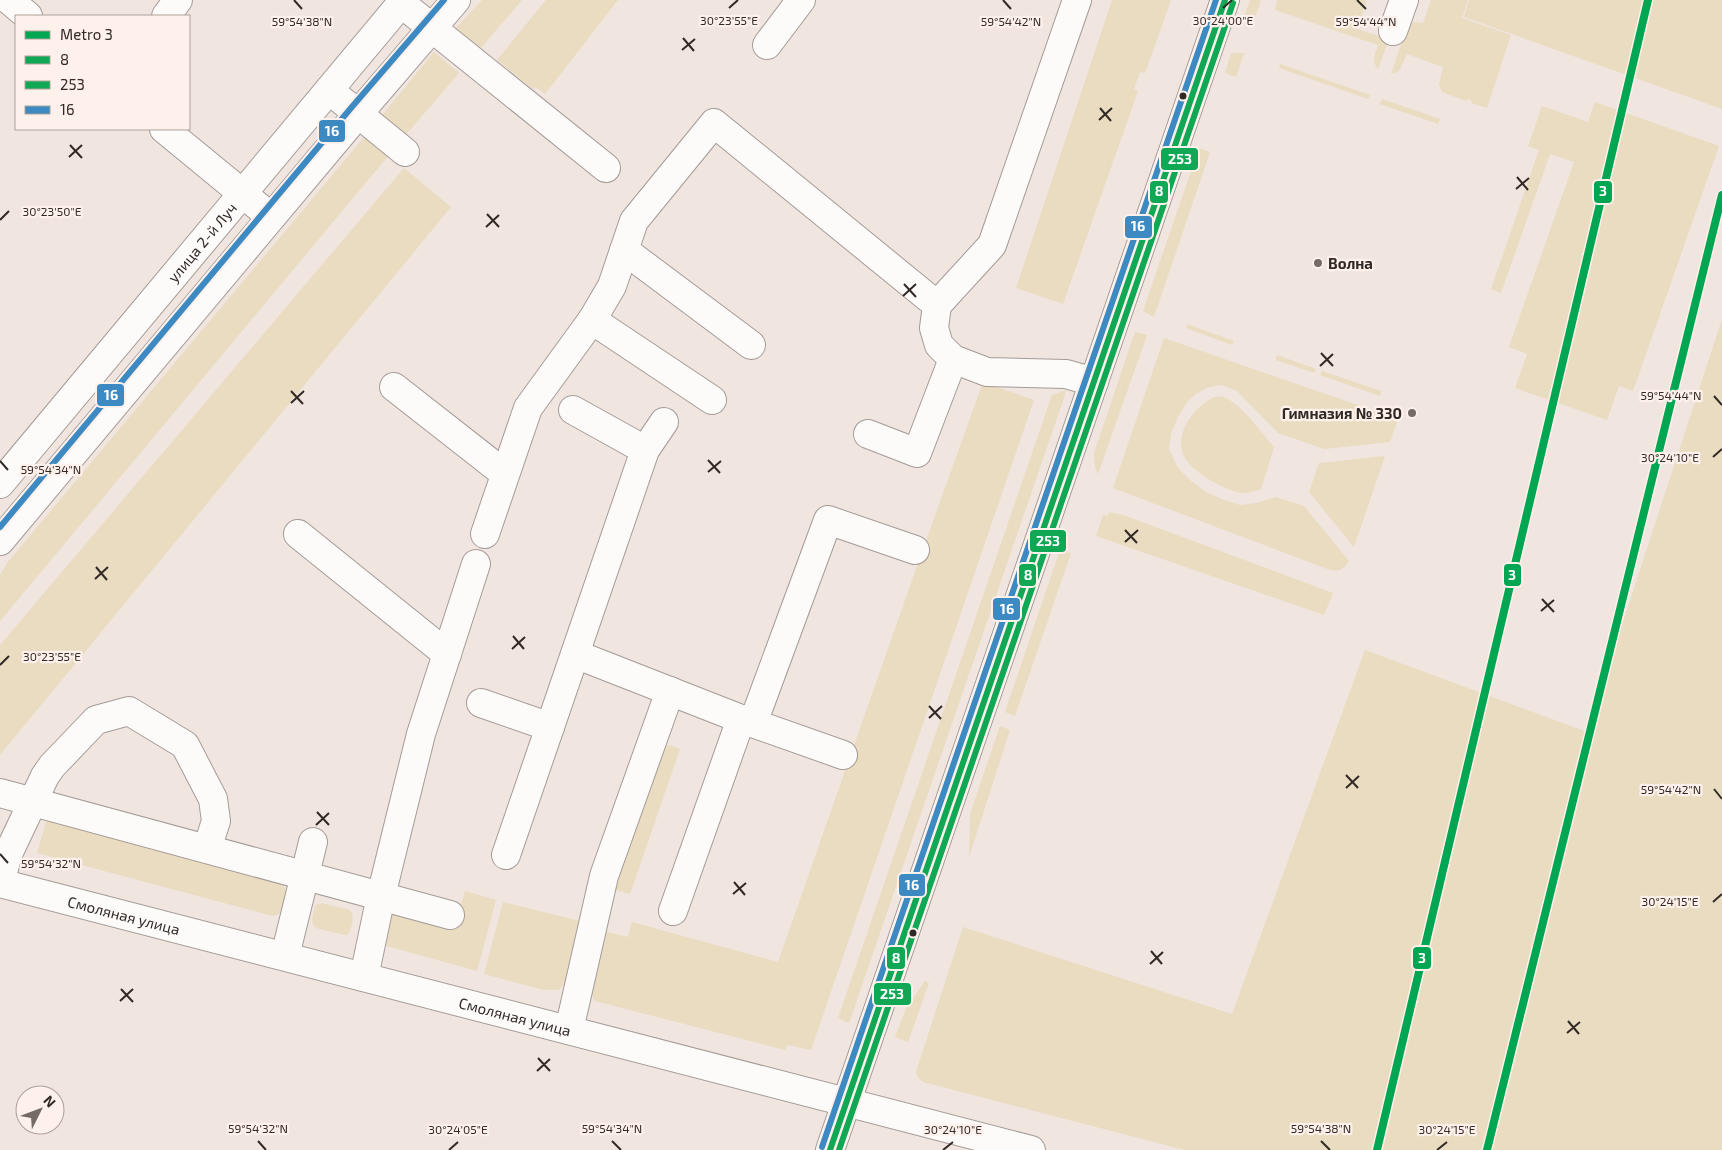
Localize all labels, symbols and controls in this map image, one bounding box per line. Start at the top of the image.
text: 30°23'55"E [700,13,758,27]
text: 30°24'00"E [1193,13,1253,27]
text: 59°54'38"N [272,14,332,28]
text: 59°54'42"N [981,14,1041,28]
text: 59°54'44"N [1335,14,1397,28]
legend [15,15,190,130]
text: Metro 3 [60,25,113,43]
text: 8 [60,50,69,68]
text: 253 [60,75,85,93]
unlabelled marker [1178,91,1188,101]
text: 16 [60,100,75,118]
line badge: 16 [318,119,346,143]
text: 16 [325,122,339,139]
line badge: 253 [1160,147,1199,171]
text: 253 [1168,150,1192,167]
line badge: 8 [1149,180,1169,204]
line badge: 3 [1593,180,1613,204]
text: 8 [1155,182,1163,199]
text: 3 [1599,182,1607,199]
street label: улица 2-й Луч [163,199,240,286]
text: 30°23'50"E [23,204,82,218]
line badge: 16 [1124,215,1153,239]
text: 16 [1131,217,1145,234]
place label: Волна [1328,254,1373,272]
marker: Волна [1312,257,1324,269]
line badge: 16 [96,383,125,407]
text: 16 [104,386,118,403]
text: 59°54'44"N [1640,388,1702,402]
place label: Гимназия № 330 [1282,404,1402,422]
marker: Гимназия № 330 [1406,407,1418,419]
text: 30°24'10"E [1641,450,1699,464]
text: 59°54'34"N [21,462,81,476]
line badge: 253 [1029,529,1067,553]
text: 253 [1036,532,1060,549]
line badge: 8 [1018,563,1037,587]
line badge: 3 [1503,563,1522,587]
text: 8 [1024,566,1032,583]
text: 3 [1508,566,1516,583]
line badge: 16 [992,597,1021,621]
text: 16 [1000,600,1014,617]
text: 30°23'55"E [23,649,81,663]
text: 59°54'42"N [1641,782,1701,796]
text: 59°54'32"N [21,856,81,870]
line badge: 16 [898,873,926,897]
text: 16 [905,876,919,893]
street label: Смоляная улица [66,892,182,938]
text: 30°24'15"E [1641,894,1699,908]
unlabelled marker [908,928,918,938]
line badge: 8 [886,946,906,970]
line badge: 3 [1412,946,1432,970]
text: 8 [892,949,900,966]
text: 3 [1418,949,1426,966]
line badge: 253 [873,982,912,1006]
text: 253 [880,985,904,1002]
street label: Смоляная улица [457,993,573,1040]
north arrow [15,1085,65,1135]
text: N [40,1092,60,1110]
text: 59°54'32"N [228,1121,288,1135]
text: 59°54'34"N [582,1121,642,1135]
text: 59°54'38"N [1291,1121,1351,1135]
text: 30°24'05"E [428,1122,488,1136]
text: 30°24'10"E [924,1122,982,1136]
text: 30°24'15"E [1418,1122,1476,1136]

